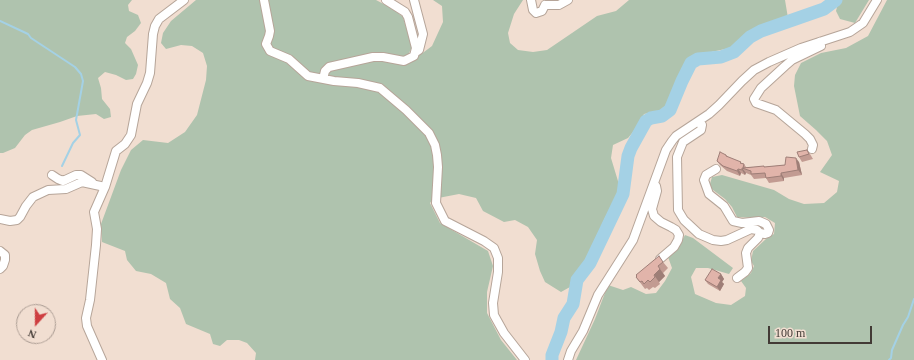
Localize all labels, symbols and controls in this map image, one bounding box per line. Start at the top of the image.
north arrow [16,304,56,344]
scale bar [770,318,874,344]
text: 100 m [775,326,805,340]
text: N [26,327,38,341]

